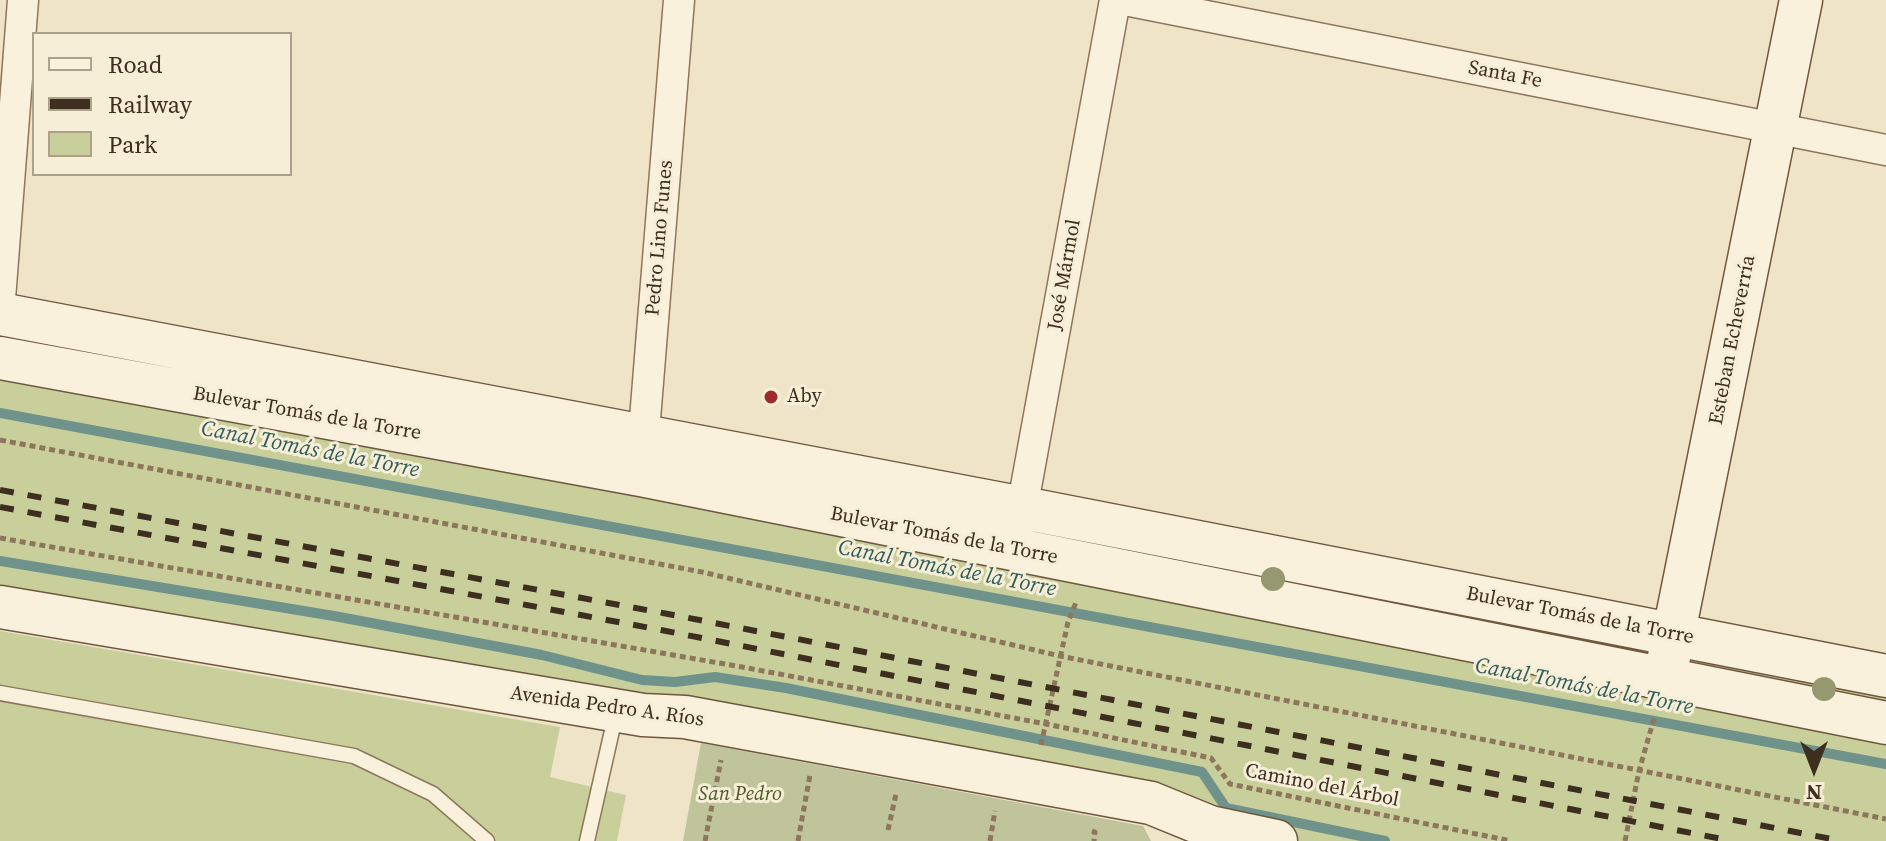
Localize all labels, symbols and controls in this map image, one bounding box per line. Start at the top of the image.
legend [32,32,292,176]
text: Road [108,48,162,81]
street label: Santa Fe [1466,56,1544,94]
text: Railway [108,88,192,121]
text: Park [108,128,157,161]
street label: Pedro Lino Funes [641,159,679,317]
street label: José Mármol [1043,218,1087,332]
street label: Esteban Echeverría [1705,253,1761,427]
street label: Bulevar Tomás de la Torre [191,382,423,446]
place label: Aby [787,385,822,409]
marker: Aby [762,388,780,406]
water label: Canal Tomás de la Torre [199,416,421,484]
street label: Bulevar Tomás de la Torre [828,502,1060,570]
water label: Canal Tomás de la Torre [836,535,1058,603]
street label: Bulevar Tomás de la Torre [1464,582,1696,650]
water label: Canal Tomás de la Torre [1473,653,1695,721]
street label: Avenida Pedro A. Ríos [509,682,705,732]
north arrow [1774,729,1854,809]
street label: Camino del Árbol [1243,759,1401,813]
text: N [1806,778,1822,808]
park label: San Pedro [698,783,782,807]

